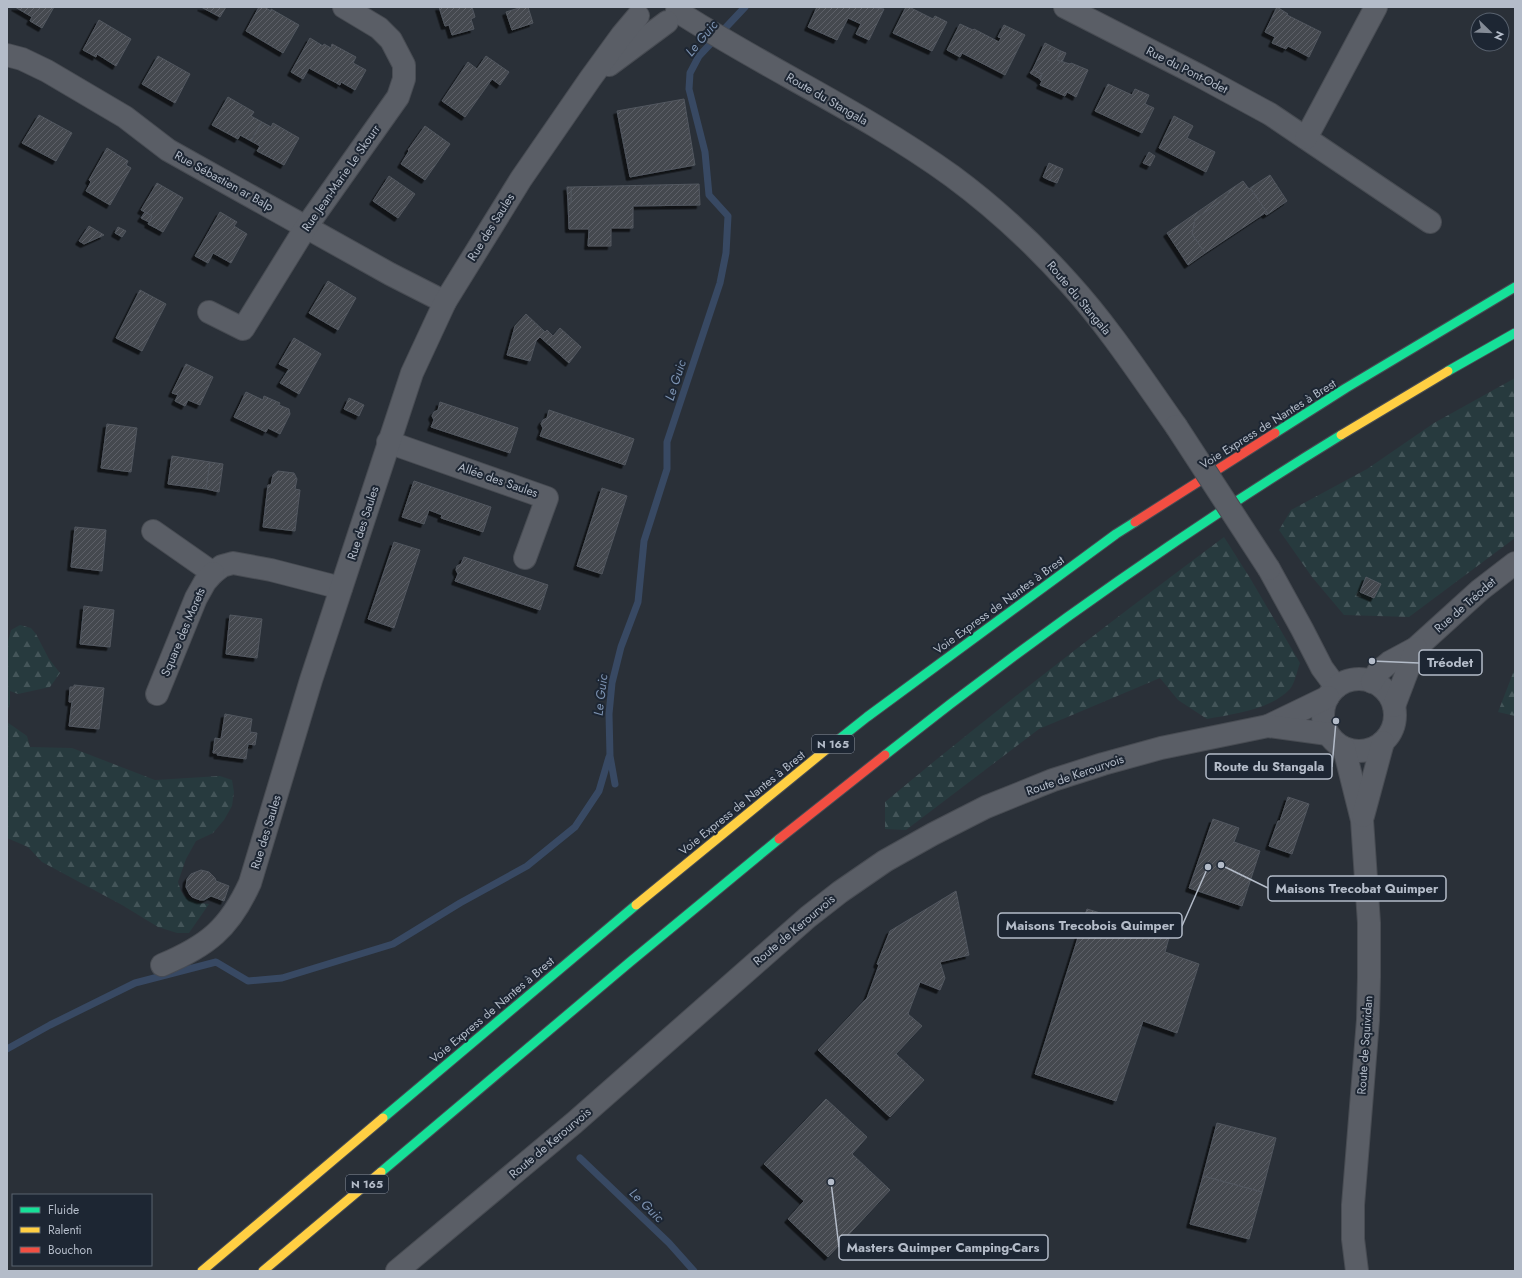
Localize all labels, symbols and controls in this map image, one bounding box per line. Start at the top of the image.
north arrow [1470,12,1510,52]
water label: Le Guic [681,16,722,60]
text: N [1490,29,1508,43]
street label: Rue du Pont-Odet [1143,42,1231,98]
street label: Route du Stangala [783,68,871,130]
street label: Rue Jean-Marie Le Skourr [297,120,385,235]
street label: Rue Sébastien ar Balp [171,146,277,216]
street label: Rue des Saules [463,190,519,264]
street label: Route du Stangala [1043,257,1115,339]
water label: Le Guic [660,357,691,403]
street label: Voie Express de Nantes à Brest [1196,375,1340,473]
street label: Allée des Saules [456,458,540,502]
street label: Rue des Saules [343,484,383,562]
street label: Voie Express de Nantes à Brest [930,551,1068,659]
street label: Rue de Tréodet [1430,573,1500,637]
street label: Square des Morets [156,585,210,679]
callout: Tréodet [1419,650,1482,675]
text: Tréodet [1427,653,1474,672]
water label: Le Guic [589,673,612,717]
road number: N 165 [812,735,854,753]
street label: Voie Express de Nantes à Brest [675,746,809,860]
street label: Route de Kerourvois [1024,750,1126,800]
callout: Route du Stangala [1206,754,1332,779]
text: Route du Stangala [1214,757,1324,776]
street label: Rue des Saules [246,793,286,871]
callout: Maisons Trecobat Quimper [1268,876,1446,901]
text: Maisons Trecobat Quimper [1276,879,1439,898]
street label: Route de Kerourvois [749,890,839,970]
callout: Maisons Trecobois Quimper [998,913,1182,938]
text: Maisons Trecobois Quimper [1006,916,1175,935]
street label: Voie Express de Nantes à Brest [426,952,558,1068]
street label: Route de Squividan [1353,995,1377,1095]
street label: Route de Kerourvois [505,1103,595,1183]
road number: N 165 [346,1175,388,1193]
water label: Le Guic [625,1184,668,1227]
legend [12,1194,152,1266]
text: Fluide [48,1201,79,1219]
text: Ralenti [48,1221,82,1239]
callout: Masters Quimper Camping-Cars [839,1235,1048,1260]
text: Masters Quimper Camping-Cars [847,1238,1040,1257]
text: Bouchon [48,1241,92,1259]

